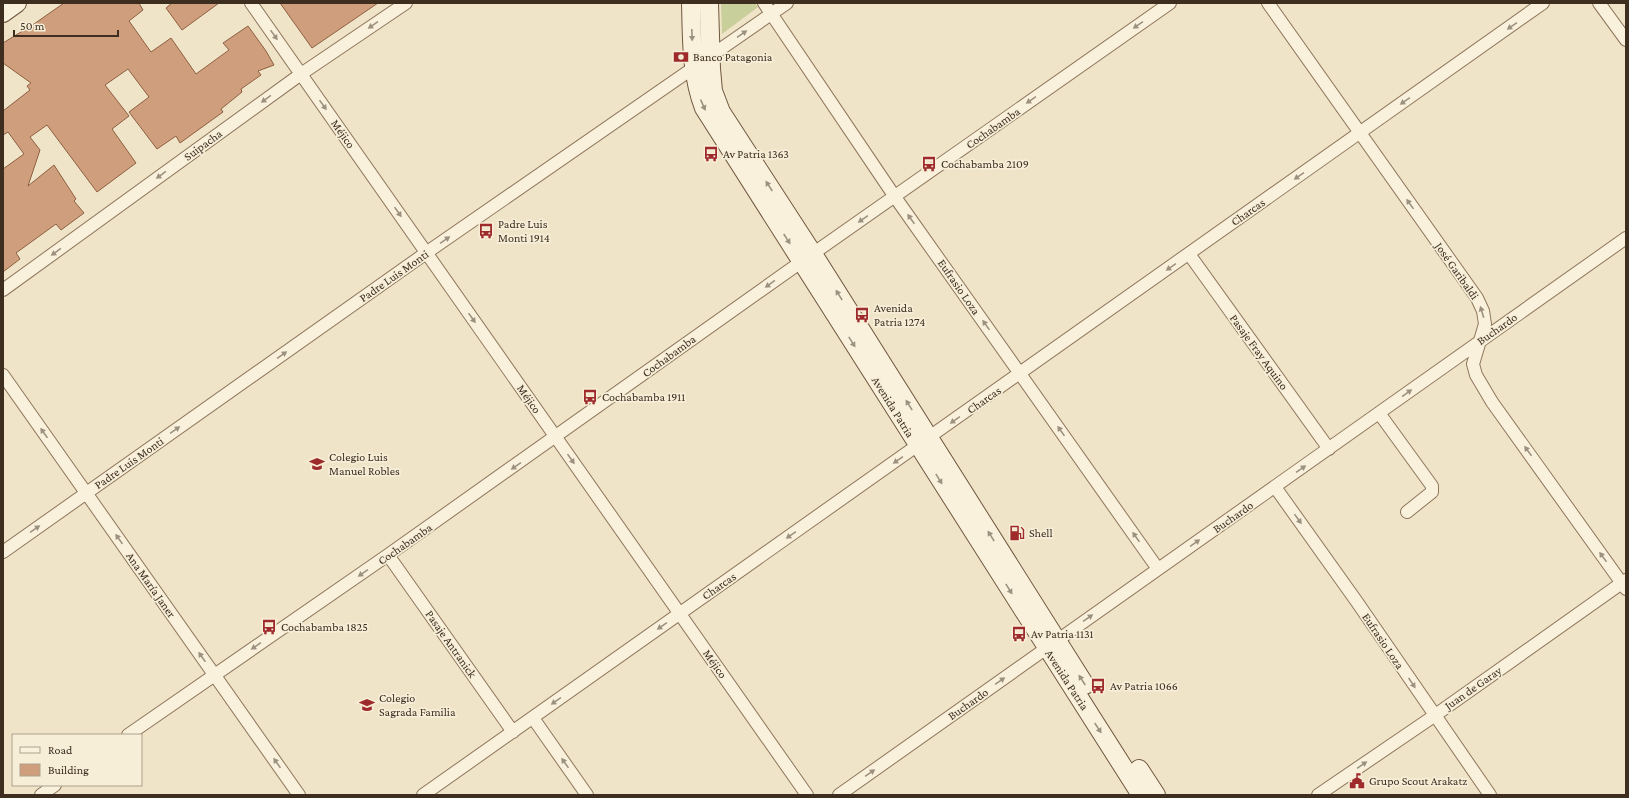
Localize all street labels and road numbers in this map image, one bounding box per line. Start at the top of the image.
street label: Cochabamba [963,104,1023,152]
street label: Méjico [328,117,358,151]
street label: Suipacha [181,126,225,164]
street label: Charcas [1228,195,1268,229]
street label: José Garibaldi [1432,239,1482,302]
street label: Padre Luis Monti [357,247,431,305]
street label: Eufrasio Loza [935,257,984,318]
street label: Buchardo [1474,310,1520,348]
street label: Pasaje Fray Aquino [1227,311,1291,393]
street label: Cochabamba [639,332,699,380]
street label: Avenida Patria [869,374,918,440]
street label: Méjico [514,382,544,416]
street label: Charcas [964,383,1004,417]
street label: Padre Luis Monti [92,434,166,492]
street label: Buchardo [1210,498,1256,536]
street label: Cochabamba [375,520,435,568]
street label: Ana María Janer [123,549,179,621]
street label: Charcas [699,569,739,603]
street label: Pasaje Antranick [423,608,480,681]
street label: Eufrasio Loza [1359,610,1407,672]
street label: Méjico [700,647,730,681]
street label: Avenida Patria [1042,647,1092,713]
street label: Juan de Garay [1441,663,1505,713]
street label: Buchardo [945,685,991,723]

